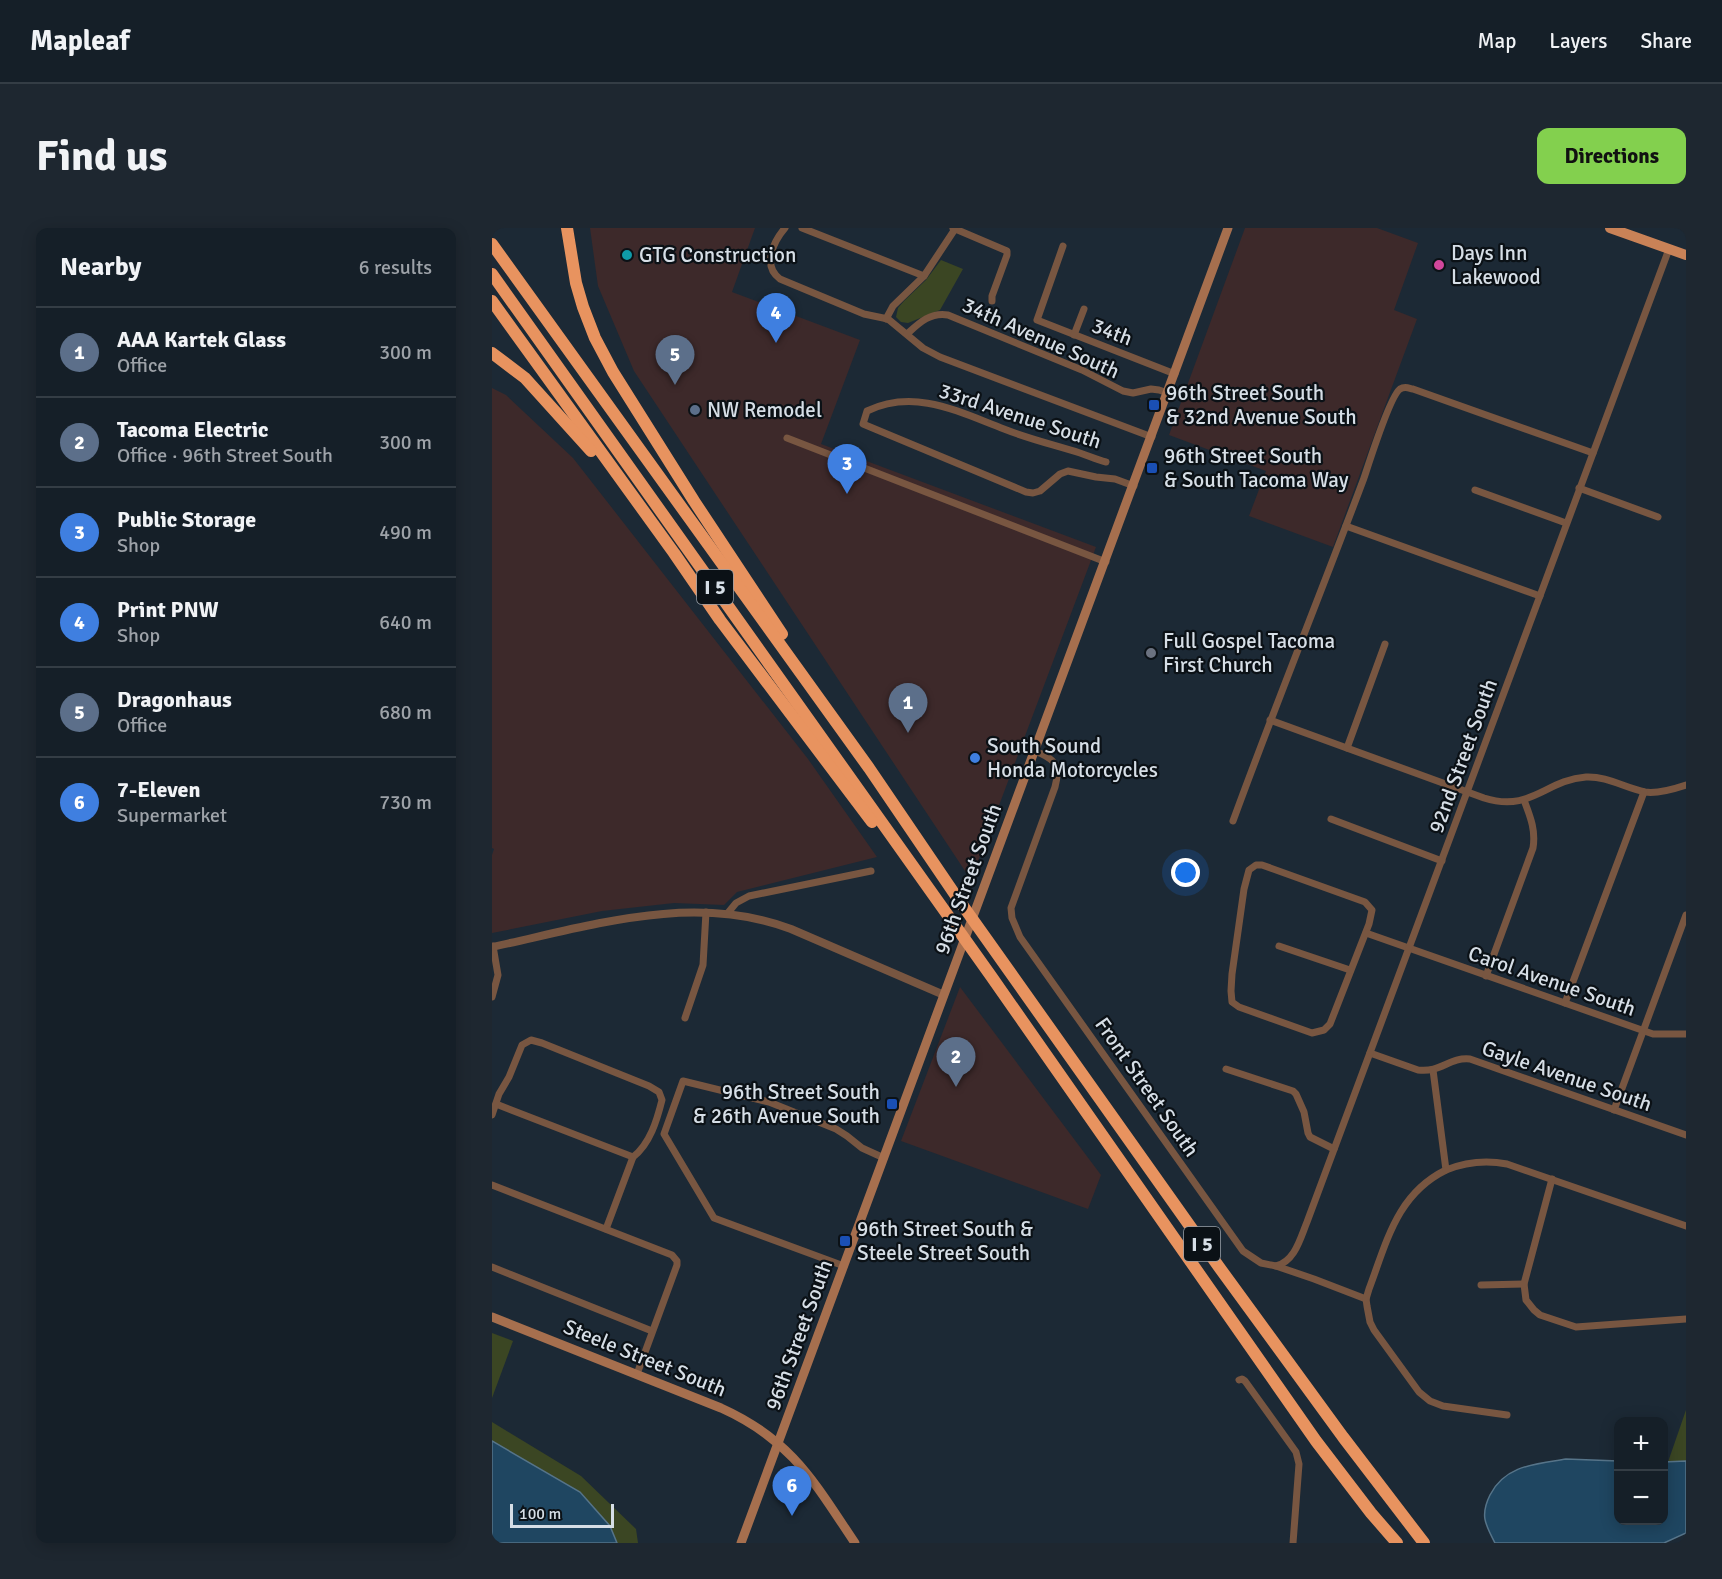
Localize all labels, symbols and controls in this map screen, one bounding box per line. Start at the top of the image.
text: Mapleaf [30,24,130,58]
text: Map [1478,28,1516,54]
text: Layers [1549,28,1607,54]
text: Share [1640,28,1692,54]
button: Directions [1537,128,1686,184]
text: Find us [36,131,167,182]
place label: Days Inn Lakewood [1451,240,1541,290]
place label: GTG Construction [639,242,796,268]
marker: GTG Construction [620,248,634,262]
text: Nearby [60,251,141,283]
text: 6 results [359,255,432,280]
marker: Days Inn Lakewood [1432,258,1446,272]
street label: 34th Avenue South [958,292,1124,384]
pin: 4 [756,294,796,343]
street label: 34th [1088,312,1136,352]
text: AAA Kartek Glass [117,326,286,353]
pin: 5 [656,336,694,385]
text: 1 [74,340,85,365]
text: 300 m [379,340,432,365]
text: Office [117,353,167,378]
street label: 33rd Avenue South [936,378,1104,454]
place label: 96th Street South & 32nd Avenue South [1166,380,1357,430]
place label: NW Remodel [707,397,822,423]
marker: 96th Street South & 32nd Avenue South [1147,398,1161,412]
marker: NW Remodel [688,403,702,417]
text: Tacoma Electric [117,416,269,443]
text: 2 [74,430,85,455]
text: 300 m [379,430,432,455]
text: Office · 96th Street South [117,443,333,468]
place label: 96th Street South & South Tacoma Way [1164,443,1349,493]
pin: 3 [828,444,866,494]
marker: 96th Street South & South Tacoma Way [1145,461,1159,475]
text: Public Storage [117,506,256,533]
text: 3 [74,520,85,545]
text: 490 m [379,520,432,545]
text: Shop [117,533,160,558]
road number: I 5 [697,570,733,604]
text: Print PNW [117,596,219,623]
text: 4 [74,610,85,635]
text: 640 m [379,610,432,635]
text: Shop [117,623,160,648]
place label: Full Gospel Tacoma First Church [1163,628,1335,678]
marker: Full Gospel Tacoma First Church [1144,646,1158,660]
street label: 92nd Street South [1423,675,1503,837]
pin: 1 [888,684,928,733]
text: Dragonhaus [117,686,232,713]
text: 5 [74,700,85,725]
text: 680 m [379,700,432,725]
text: Office [117,713,167,738]
place label: South Sound Honda Motorcycles [987,733,1158,783]
marker: South Sound Honda Motorcycles [968,751,982,765]
text: 7-Eleven [117,776,200,803]
text: 6 [74,790,85,815]
text: 730 m [379,790,432,815]
street label: 96th Street South [929,800,1007,958]
text: Supermarket [117,803,227,828]
your location [1171,858,1200,887]
street label: Carol Avenue South [1465,940,1639,1022]
street label: Front Street South [1089,1012,1205,1162]
street label: Gayle Avenue South [1479,1035,1655,1117]
pin: 2 [936,1038,976,1087]
place label: 96th Street South & 26th Avenue South [693,1079,880,1129]
marker: 96th Street South & 26th Avenue South [885,1097,899,1111]
place label: 96th Street South & Steele Street South [857,1216,1033,1266]
road number: I 5 [1184,1227,1220,1261]
marker: 96th Street South & Steele Street South [838,1234,852,1248]
street label: 96th Street South [760,1256,838,1414]
street label: Steele Street South [560,1314,730,1402]
map controls [1614,1417,1668,1525]
button: + [1614,1417,1668,1471]
pin: 6 [772,1466,812,1516]
button: − [1614,1471,1668,1525]
scale bar [510,1501,614,1528]
text: 100 m [519,1504,561,1524]

